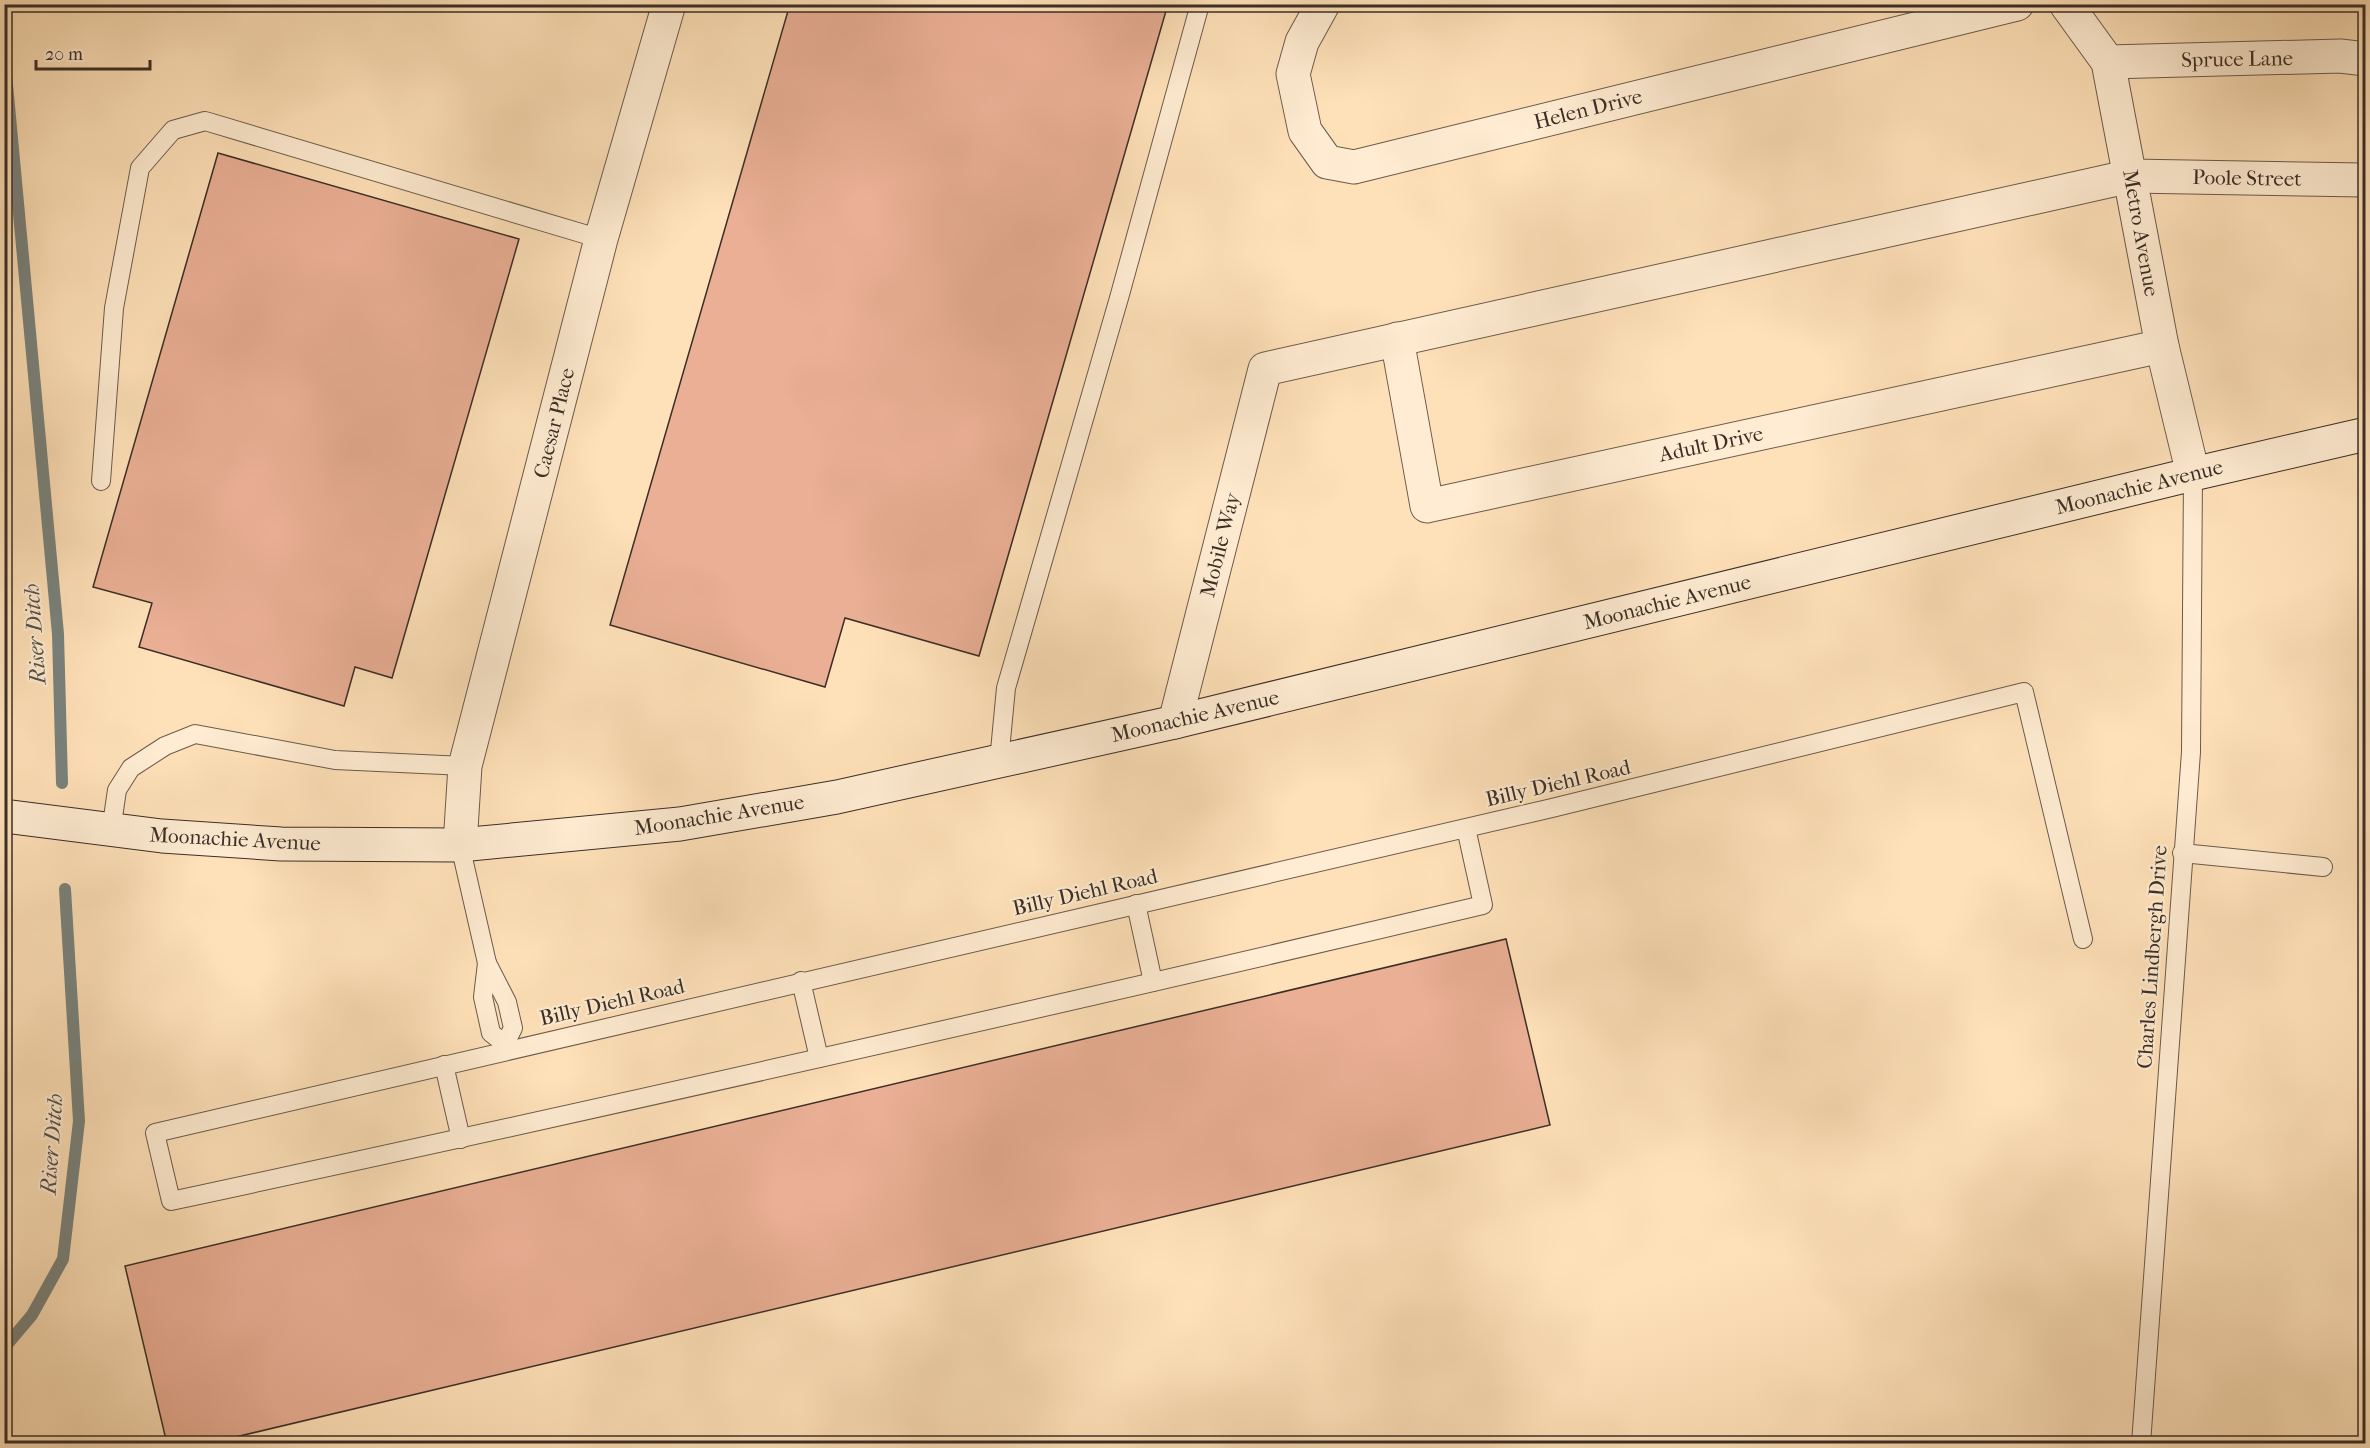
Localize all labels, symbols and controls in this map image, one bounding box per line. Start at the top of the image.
scale bar [36,33,150,71]
text: 20 m [45,44,83,65]
street label: Spruce Lane [2181,46,2293,72]
street label: Helen Drive [1531,84,1645,134]
street label: Poole Street [2192,165,2302,191]
street label: Metro Avenue [2118,168,2164,298]
street label: Caesar Place [529,365,579,481]
street label: Adult Drive [1656,421,1765,467]
street label: Moonachie Avenue [2053,455,2225,519]
street label: Mobile Way [1195,489,1245,600]
street label: Moonachie Avenue [1581,570,1753,634]
water label: Riser Ditch [19,583,52,687]
street label: Moonachie Avenue [1109,685,1281,747]
street label: Billy Diehl Road [1483,755,1633,811]
street label: Moonachie Avenue [632,790,806,840]
street label: Moonachie Avenue [149,823,321,855]
street label: Charles Lindbergh Drive [2132,844,2172,1070]
street label: Billy Diehl Road [1010,864,1160,920]
street label: Billy Diehl Road [537,974,687,1030]
water label: Riser Ditch [35,1093,68,1197]

